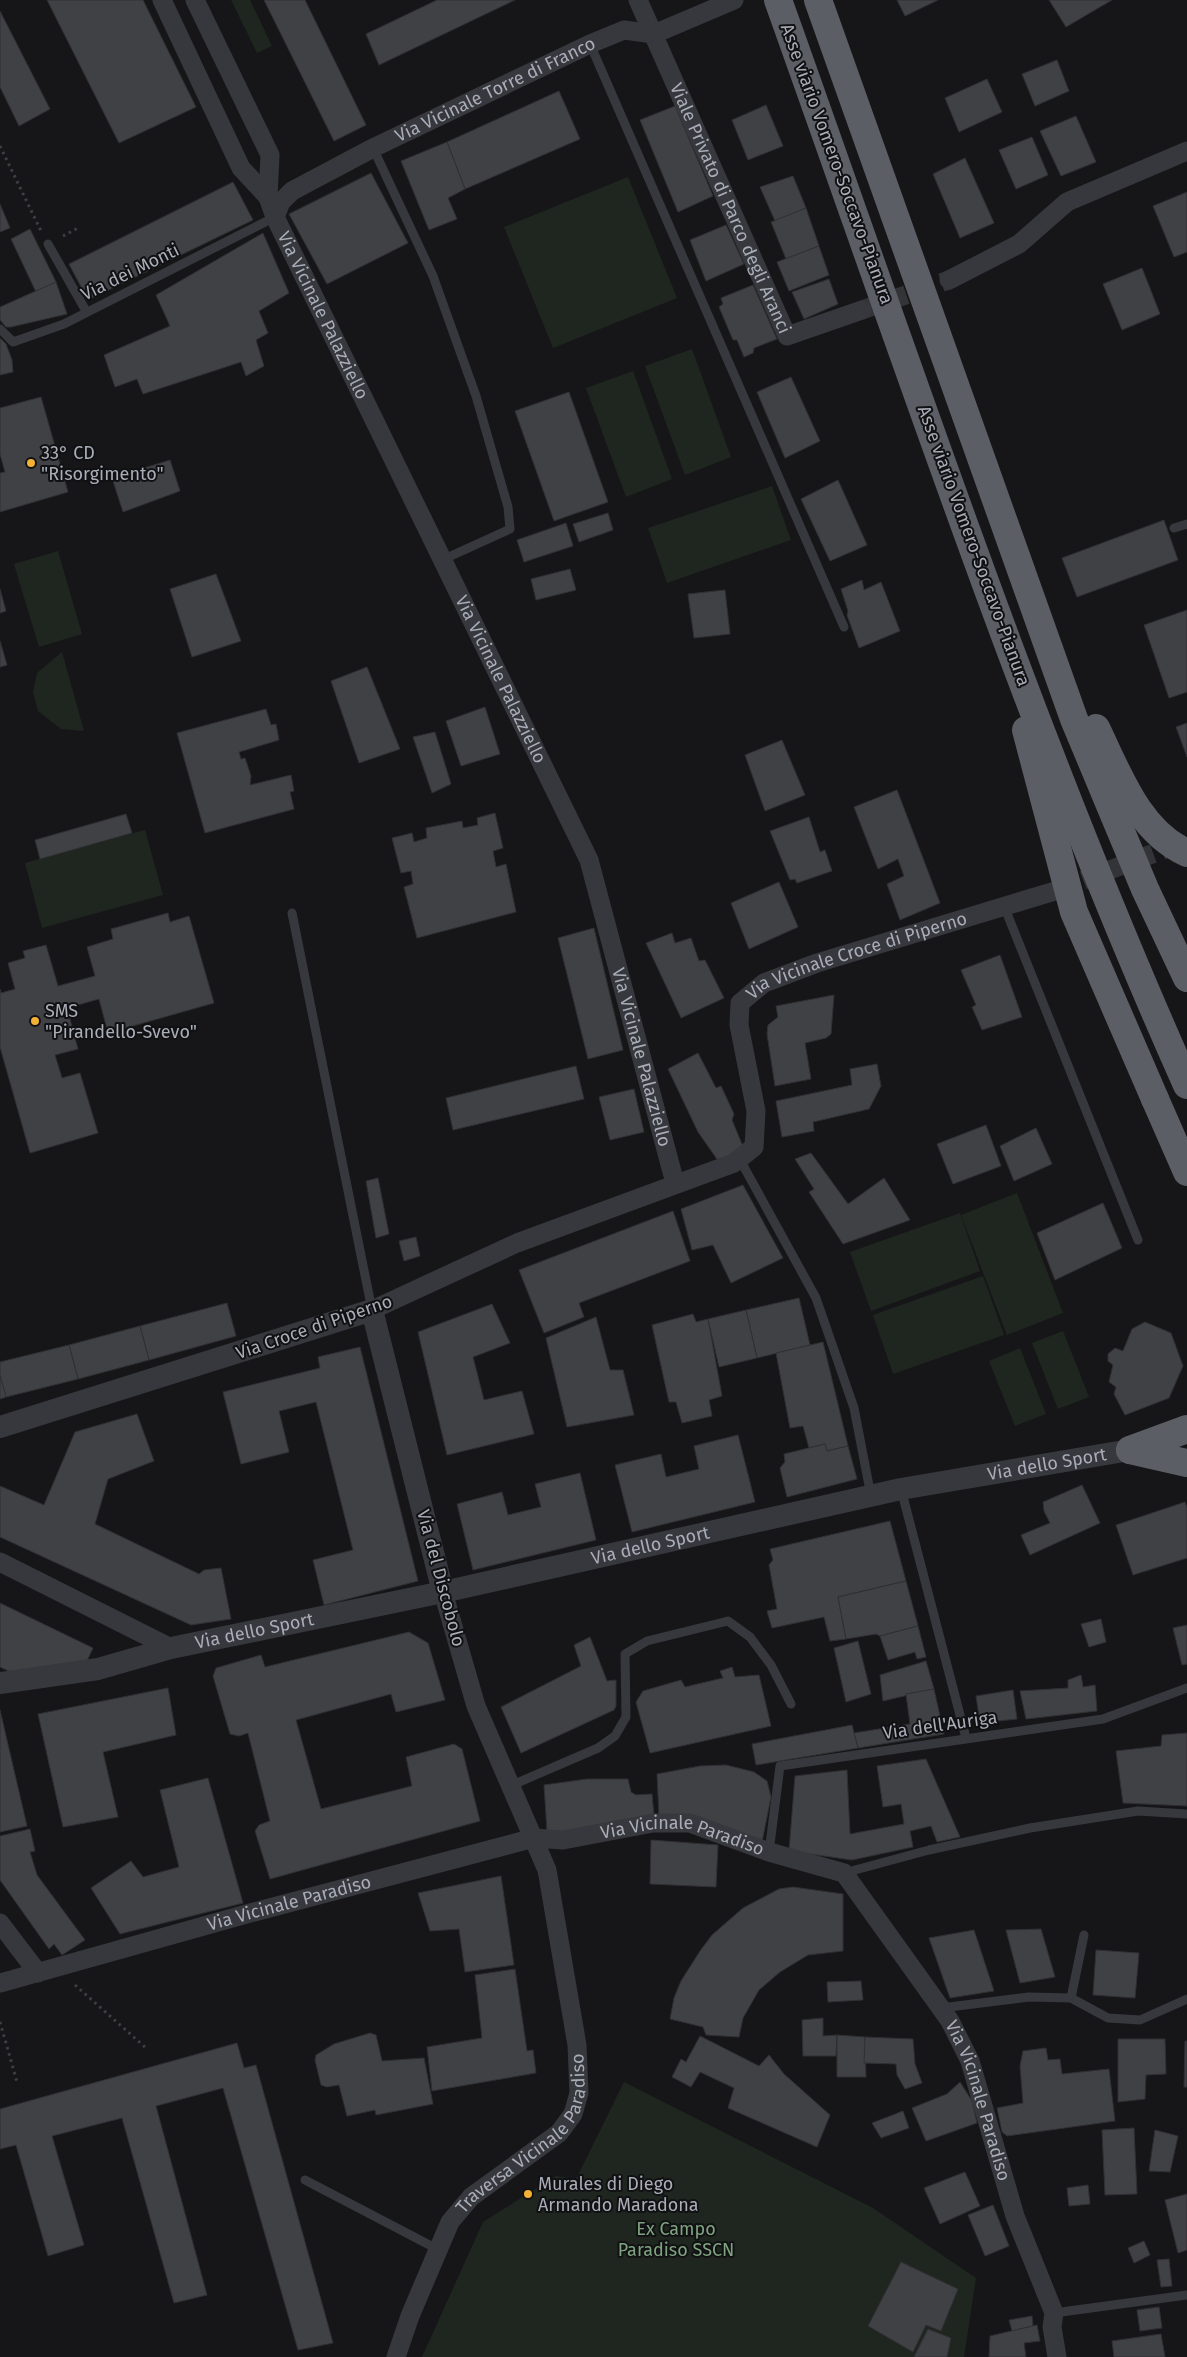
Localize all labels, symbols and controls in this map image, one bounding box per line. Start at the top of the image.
street label: Asse viario Vomero-Soccavo-Pianura [776,21,898,307]
street label: Via Vicinale Torre di Franco [392,32,599,147]
street label: Viale Privato di Parco degli Aranci [665,80,796,337]
street label: Via Vicinale Palazziello [273,228,373,403]
street label: Via dei Monti [77,239,183,305]
street label: Asse viario Vomero-Soccavo-Pianura [913,403,1035,689]
place label: 33° CD "Risorgimento" [41,442,164,485]
marker: 33° CD "Risorgimento" [25,457,37,469]
street label: Via Vicinale Palazziello [451,592,551,767]
street label: Via Vicinale Croce di Piperno [742,907,970,1004]
street label: Via Vicinale Palazziello [607,965,676,1149]
place label: SMS "Pirandello-Svevo" [45,1000,197,1043]
marker: SMS "Pirandello-Svevo" [29,1015,41,1027]
street label: Via Croce di Piperno [233,1290,395,1364]
street label: Via dello Sport [986,1443,1109,1485]
street label: Via del Discobolo [412,1507,470,1649]
street label: Via dello Sport [589,1521,712,1569]
street label: Via dello Sport [193,1608,316,1654]
street label: Via dell'Auriga [881,1706,999,1744]
street label: Via Vicinale Paradiso [599,1812,767,1860]
street label: Via Vicinale Paradiso [205,1871,373,1936]
street label: Via Vicinale Paradiso [940,2017,1015,2184]
street label: Traversa Vicinale Paradiso [451,2053,591,2218]
place label: Murales di Diego Armando Maradona [538,2173,699,2216]
marker: Murales di Diego Armando Maradona [522,2188,534,2200]
park label: Ex Campo Paradiso SSCN [618,2218,734,2261]

